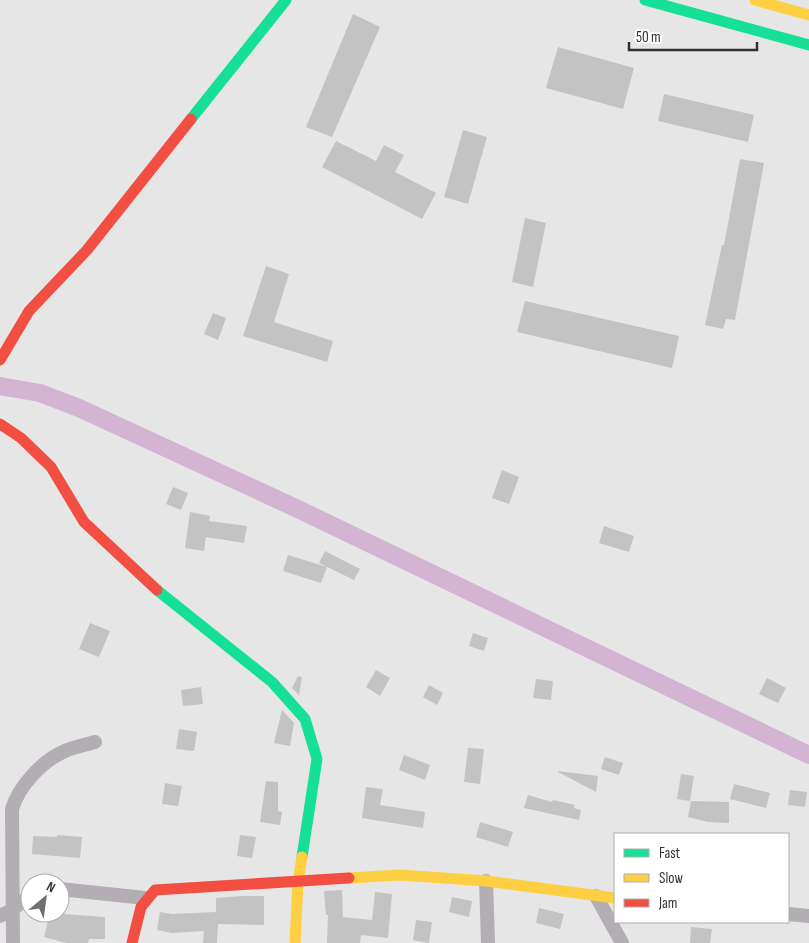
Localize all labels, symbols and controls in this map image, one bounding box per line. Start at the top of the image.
scale bar [629,20,756,52]
text: 50 m [636,28,661,47]
legend [614,833,789,923]
text: Fast [659,844,681,863]
text: Slow [659,869,683,888]
north arrow [20,873,70,923]
text: N [44,878,58,896]
text: Jam [658,894,677,913]

